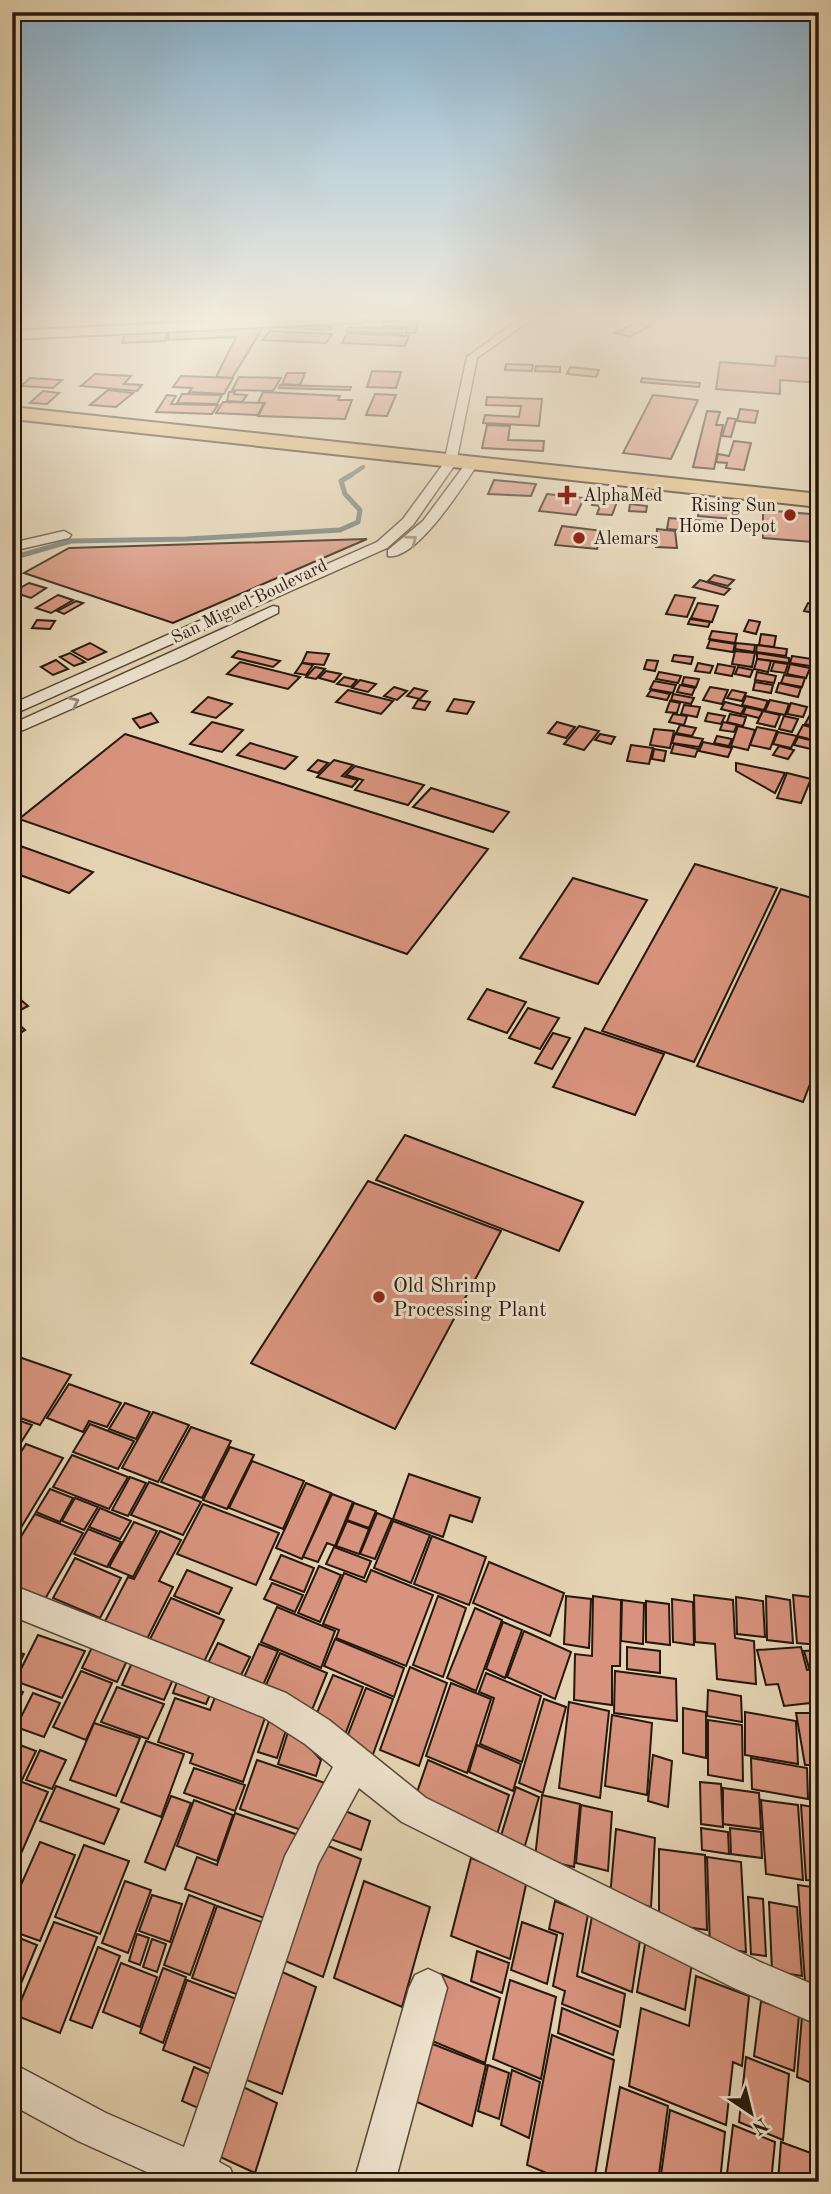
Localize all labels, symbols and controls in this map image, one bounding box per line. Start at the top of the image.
marker: AlphaMed [557,485,577,505]
place label: AlphaMed [583,487,662,505]
place label: Rising Sun Home Depot [678,497,776,536]
marker: Rising Sun Home Depot [782,507,798,523]
marker: Alemars [571,530,587,546]
place label: Alemars [593,530,658,548]
one-way arrow [404,535,416,548]
street label: San Miguel Boulevard [169,556,330,647]
one-way arrow [67,696,79,710]
place label: Old Shrimp Processing Plant [393,1276,547,1321]
marker: Old Shrimp Processing Plant [371,1289,387,1305]
north arrow [716,2078,786,2148]
text: N [748,2113,771,2137]

